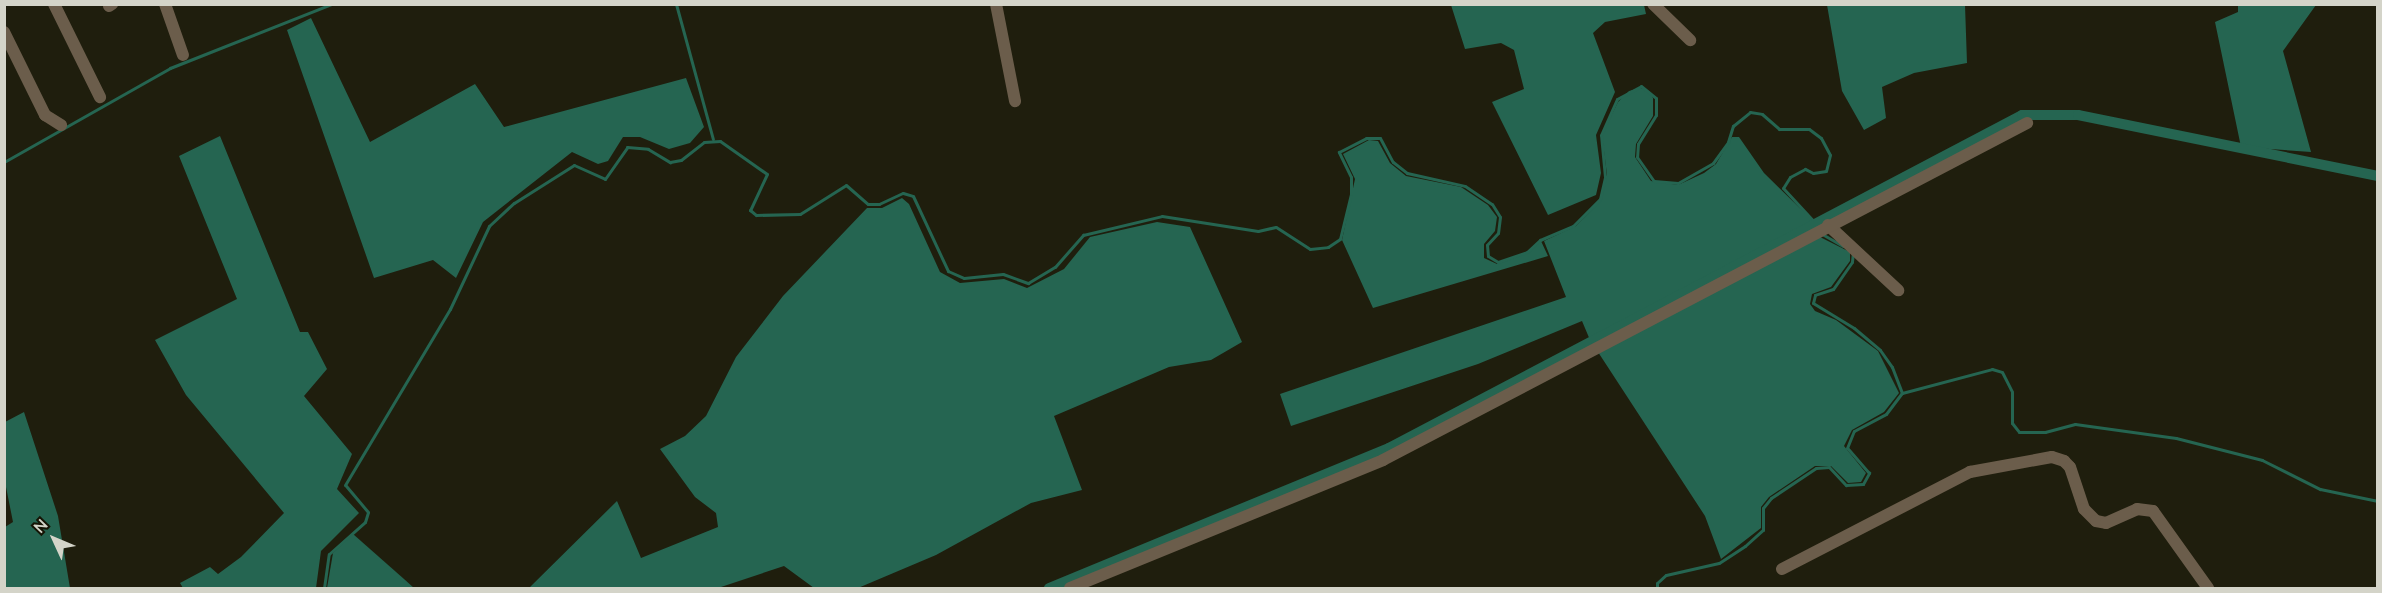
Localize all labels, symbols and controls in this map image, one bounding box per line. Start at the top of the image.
north arrow [24,509,84,569]
text: N [29,515,53,538]

